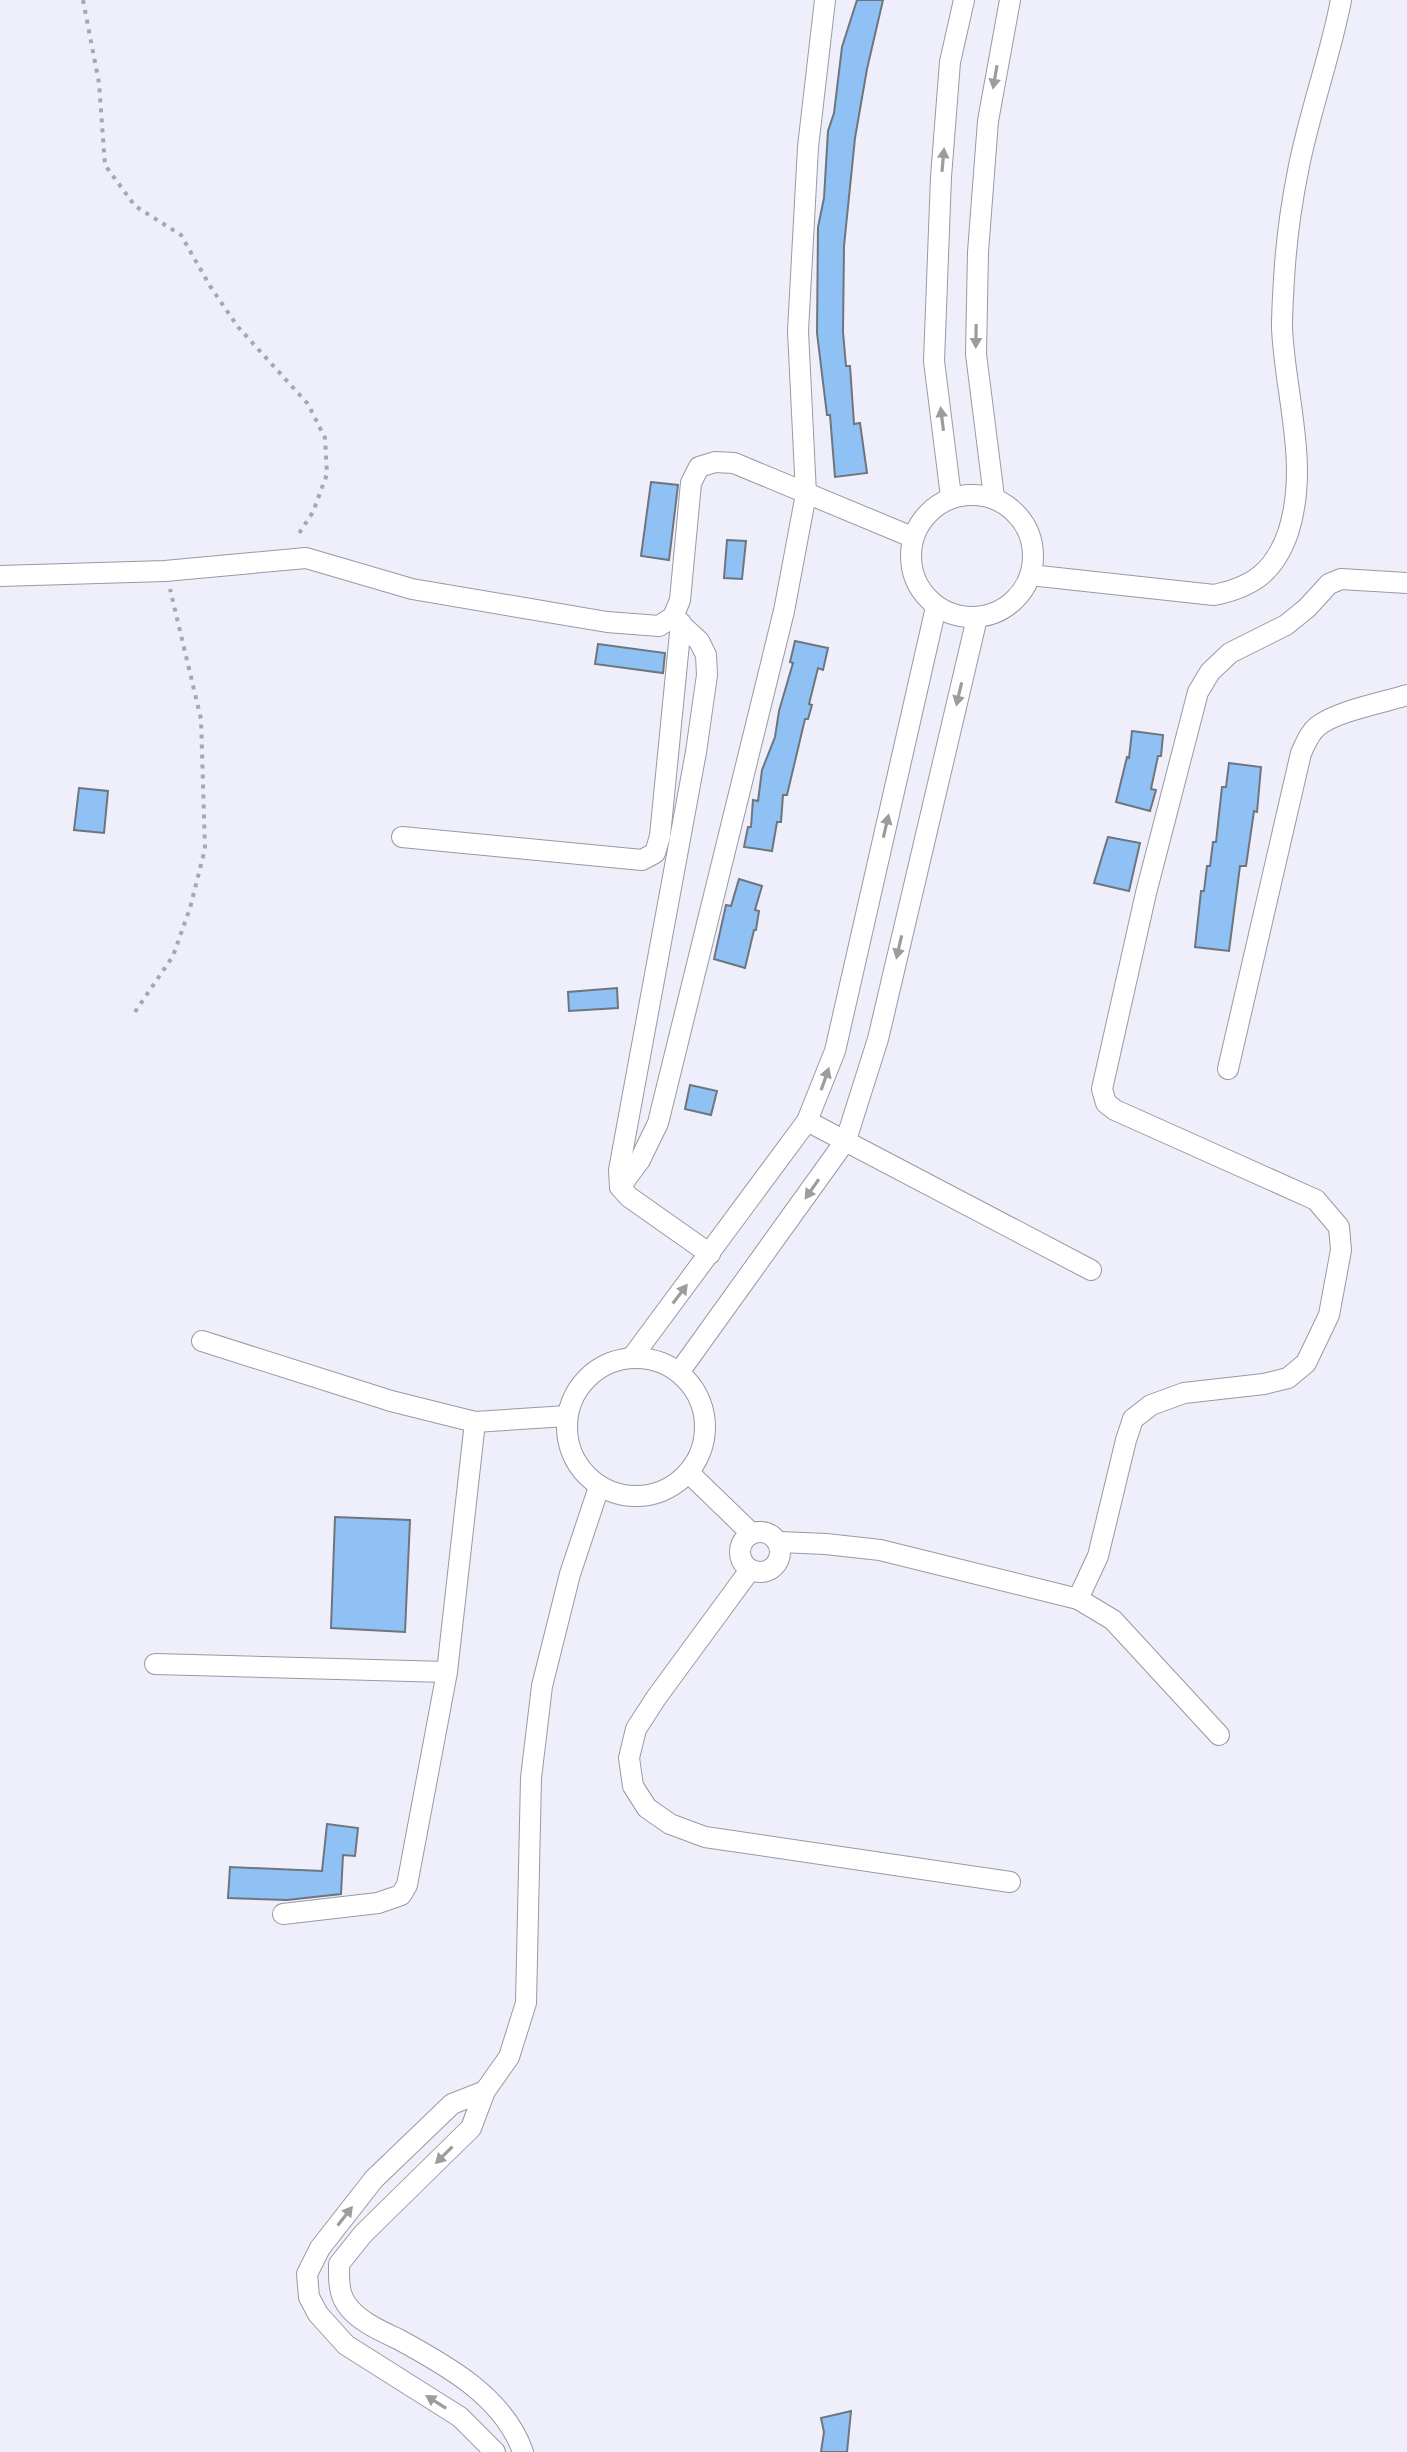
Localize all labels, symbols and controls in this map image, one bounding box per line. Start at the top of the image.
one-way arrow [989,64,1001,89]
one-way arrow [937,147,950,172]
one-way arrow [970,324,982,349]
one-way arrow [935,406,948,431]
one-way arrow [952,682,965,707]
one-way arrow [880,814,893,839]
one-way arrow [893,935,905,960]
one-way arrow [819,1067,832,1091]
one-way arrow [805,1178,820,1199]
one-way arrow [672,1284,688,1304]
one-way arrow [435,2145,454,2163]
one-way arrow [337,2206,353,2226]
one-way arrow [425,2395,447,2409]

